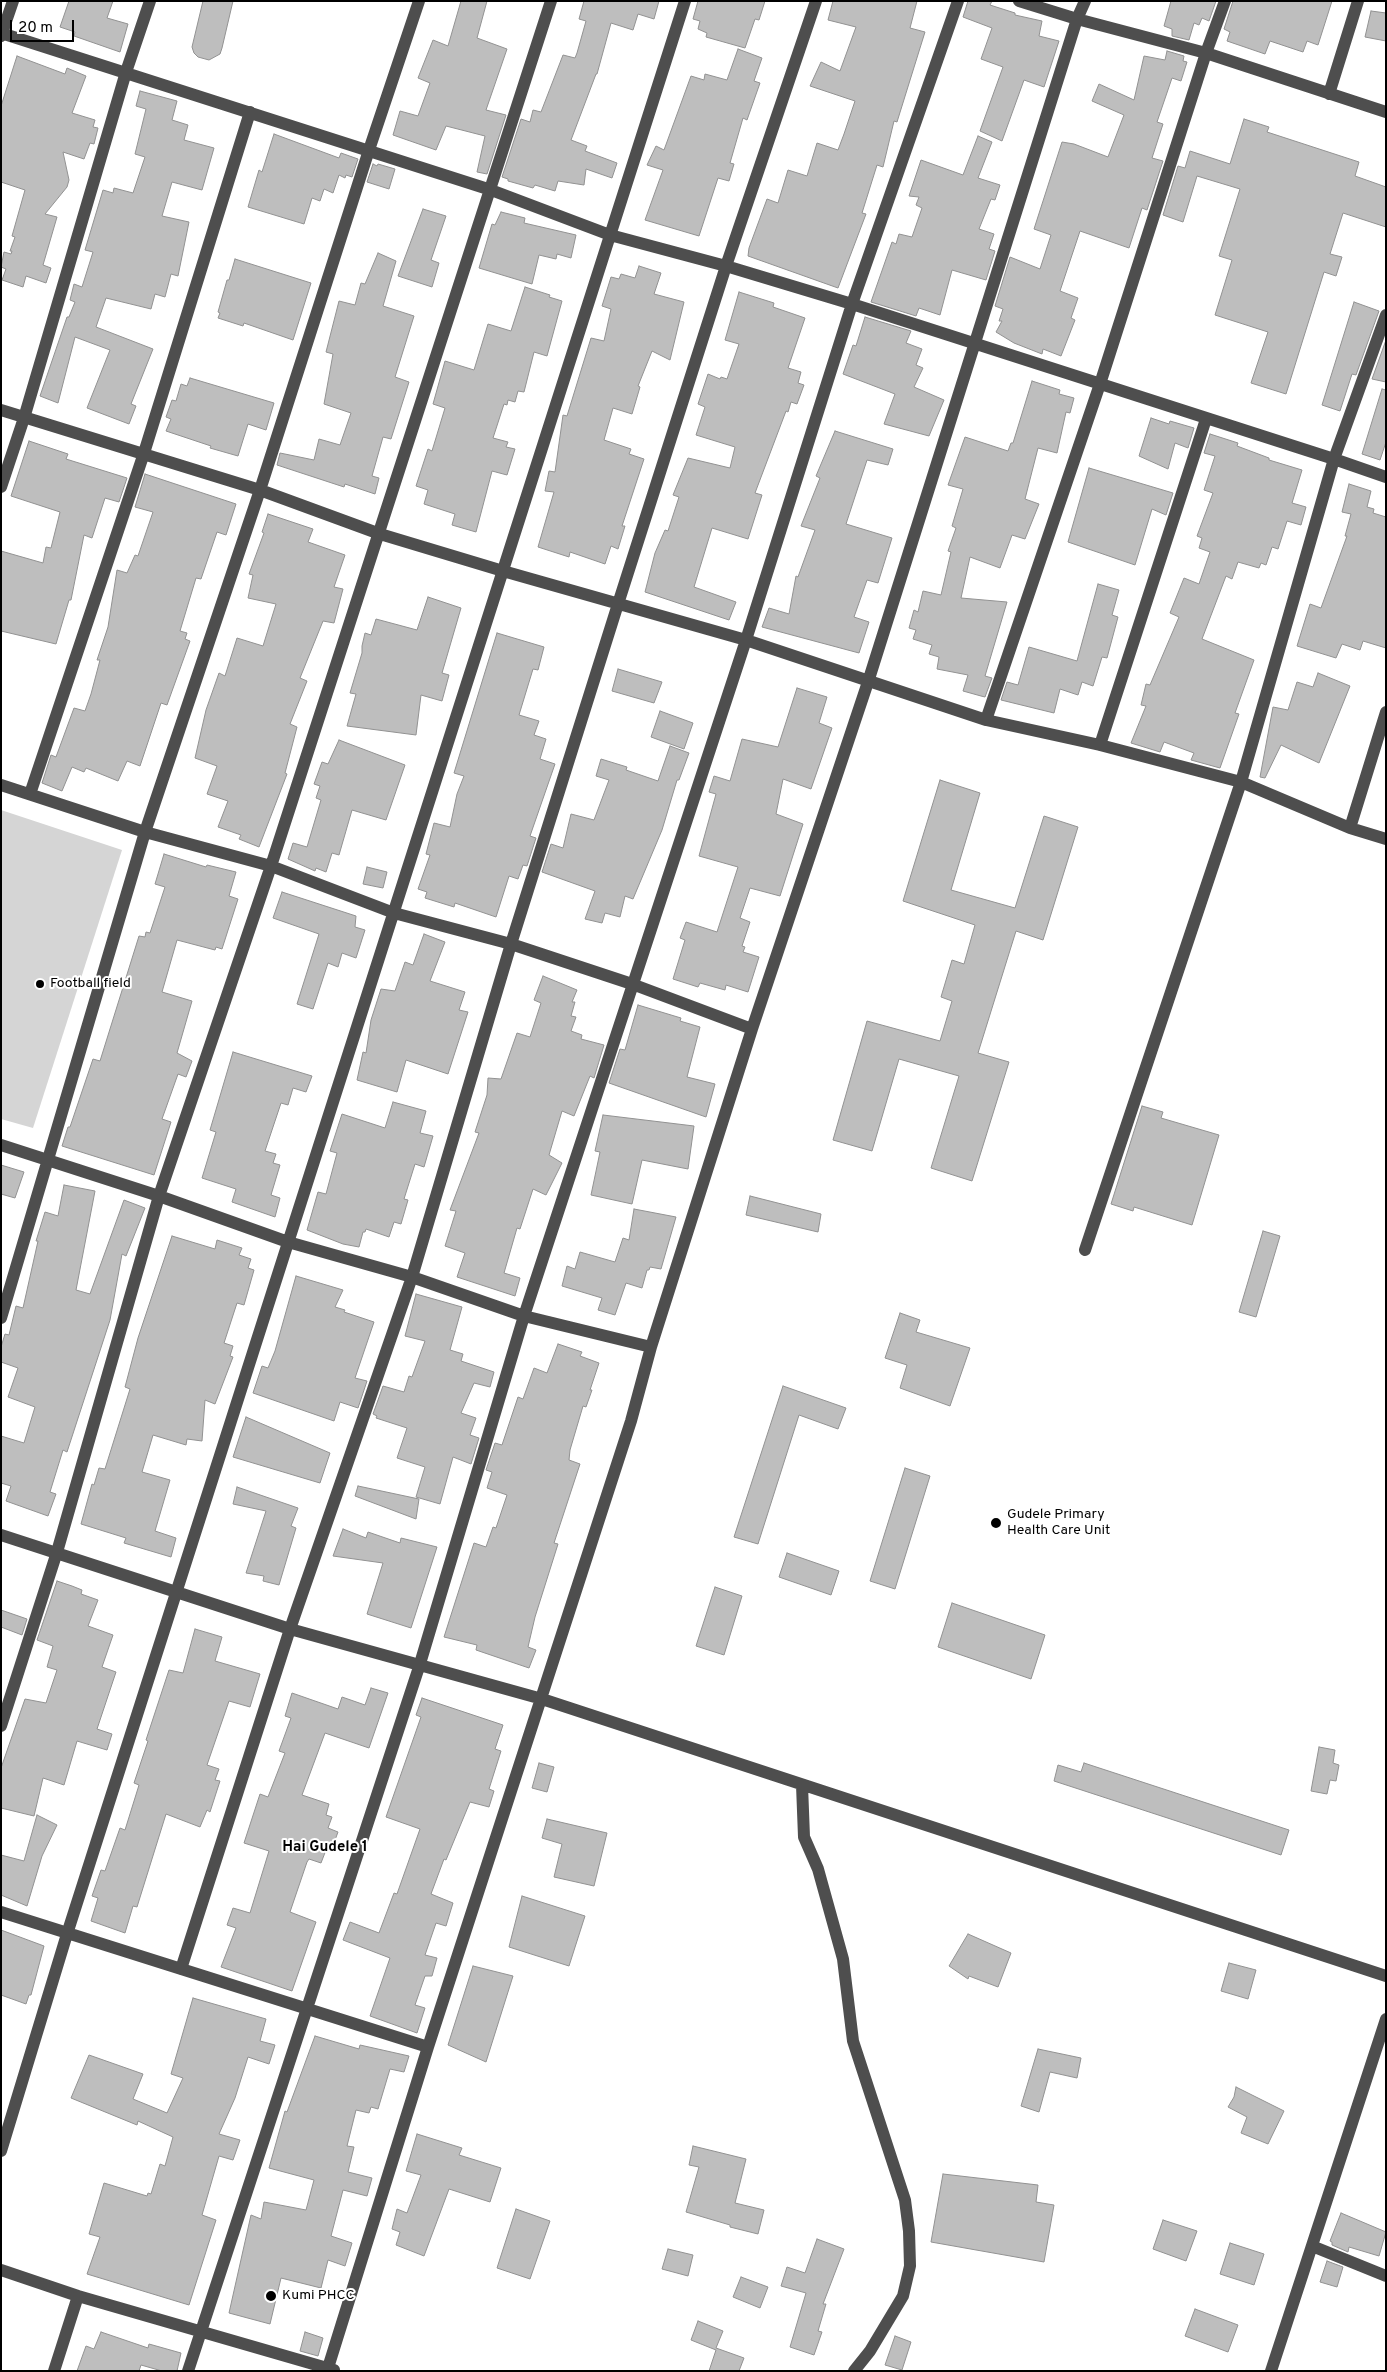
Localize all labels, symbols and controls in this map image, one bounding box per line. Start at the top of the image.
scale bar [12,10,76,42]
text: 20 m [18,19,53,38]
place label: Football field [50,976,131,992]
marker: Football field [34,978,46,990]
place label: Gudele Primary Health Care Unit [1007,1507,1110,1540]
marker: Gudele Primary Health Care Unit [989,1516,1003,1530]
district label: Hai Gudele 1 [282,1839,368,1857]
place label: Kumi PHCC [282,2288,354,2304]
marker: Kumi PHCC [264,2289,278,2303]

